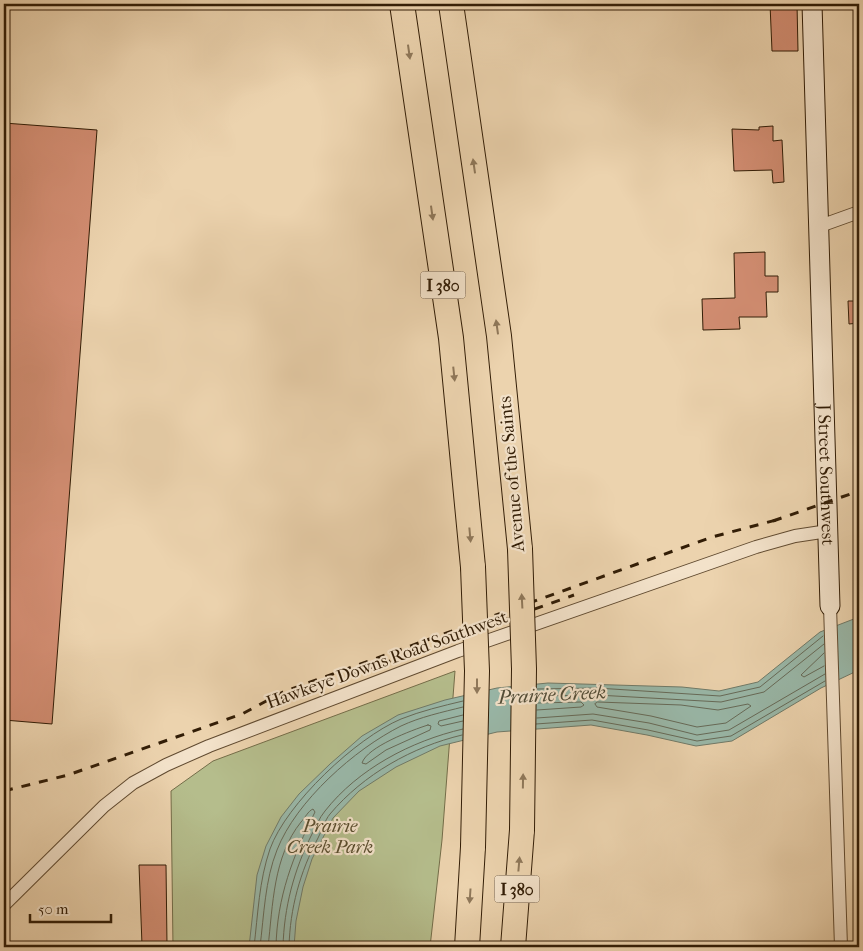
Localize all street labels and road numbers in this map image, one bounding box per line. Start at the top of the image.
road number: I 380 [420,272,466,298]
street label: Avenue of the Saints [495,395,529,554]
street label: J Street Southwest [813,402,839,546]
street label: Hawkeye Downs Road Southwest [263,606,511,714]
road number: I 380 [494,876,540,902]

